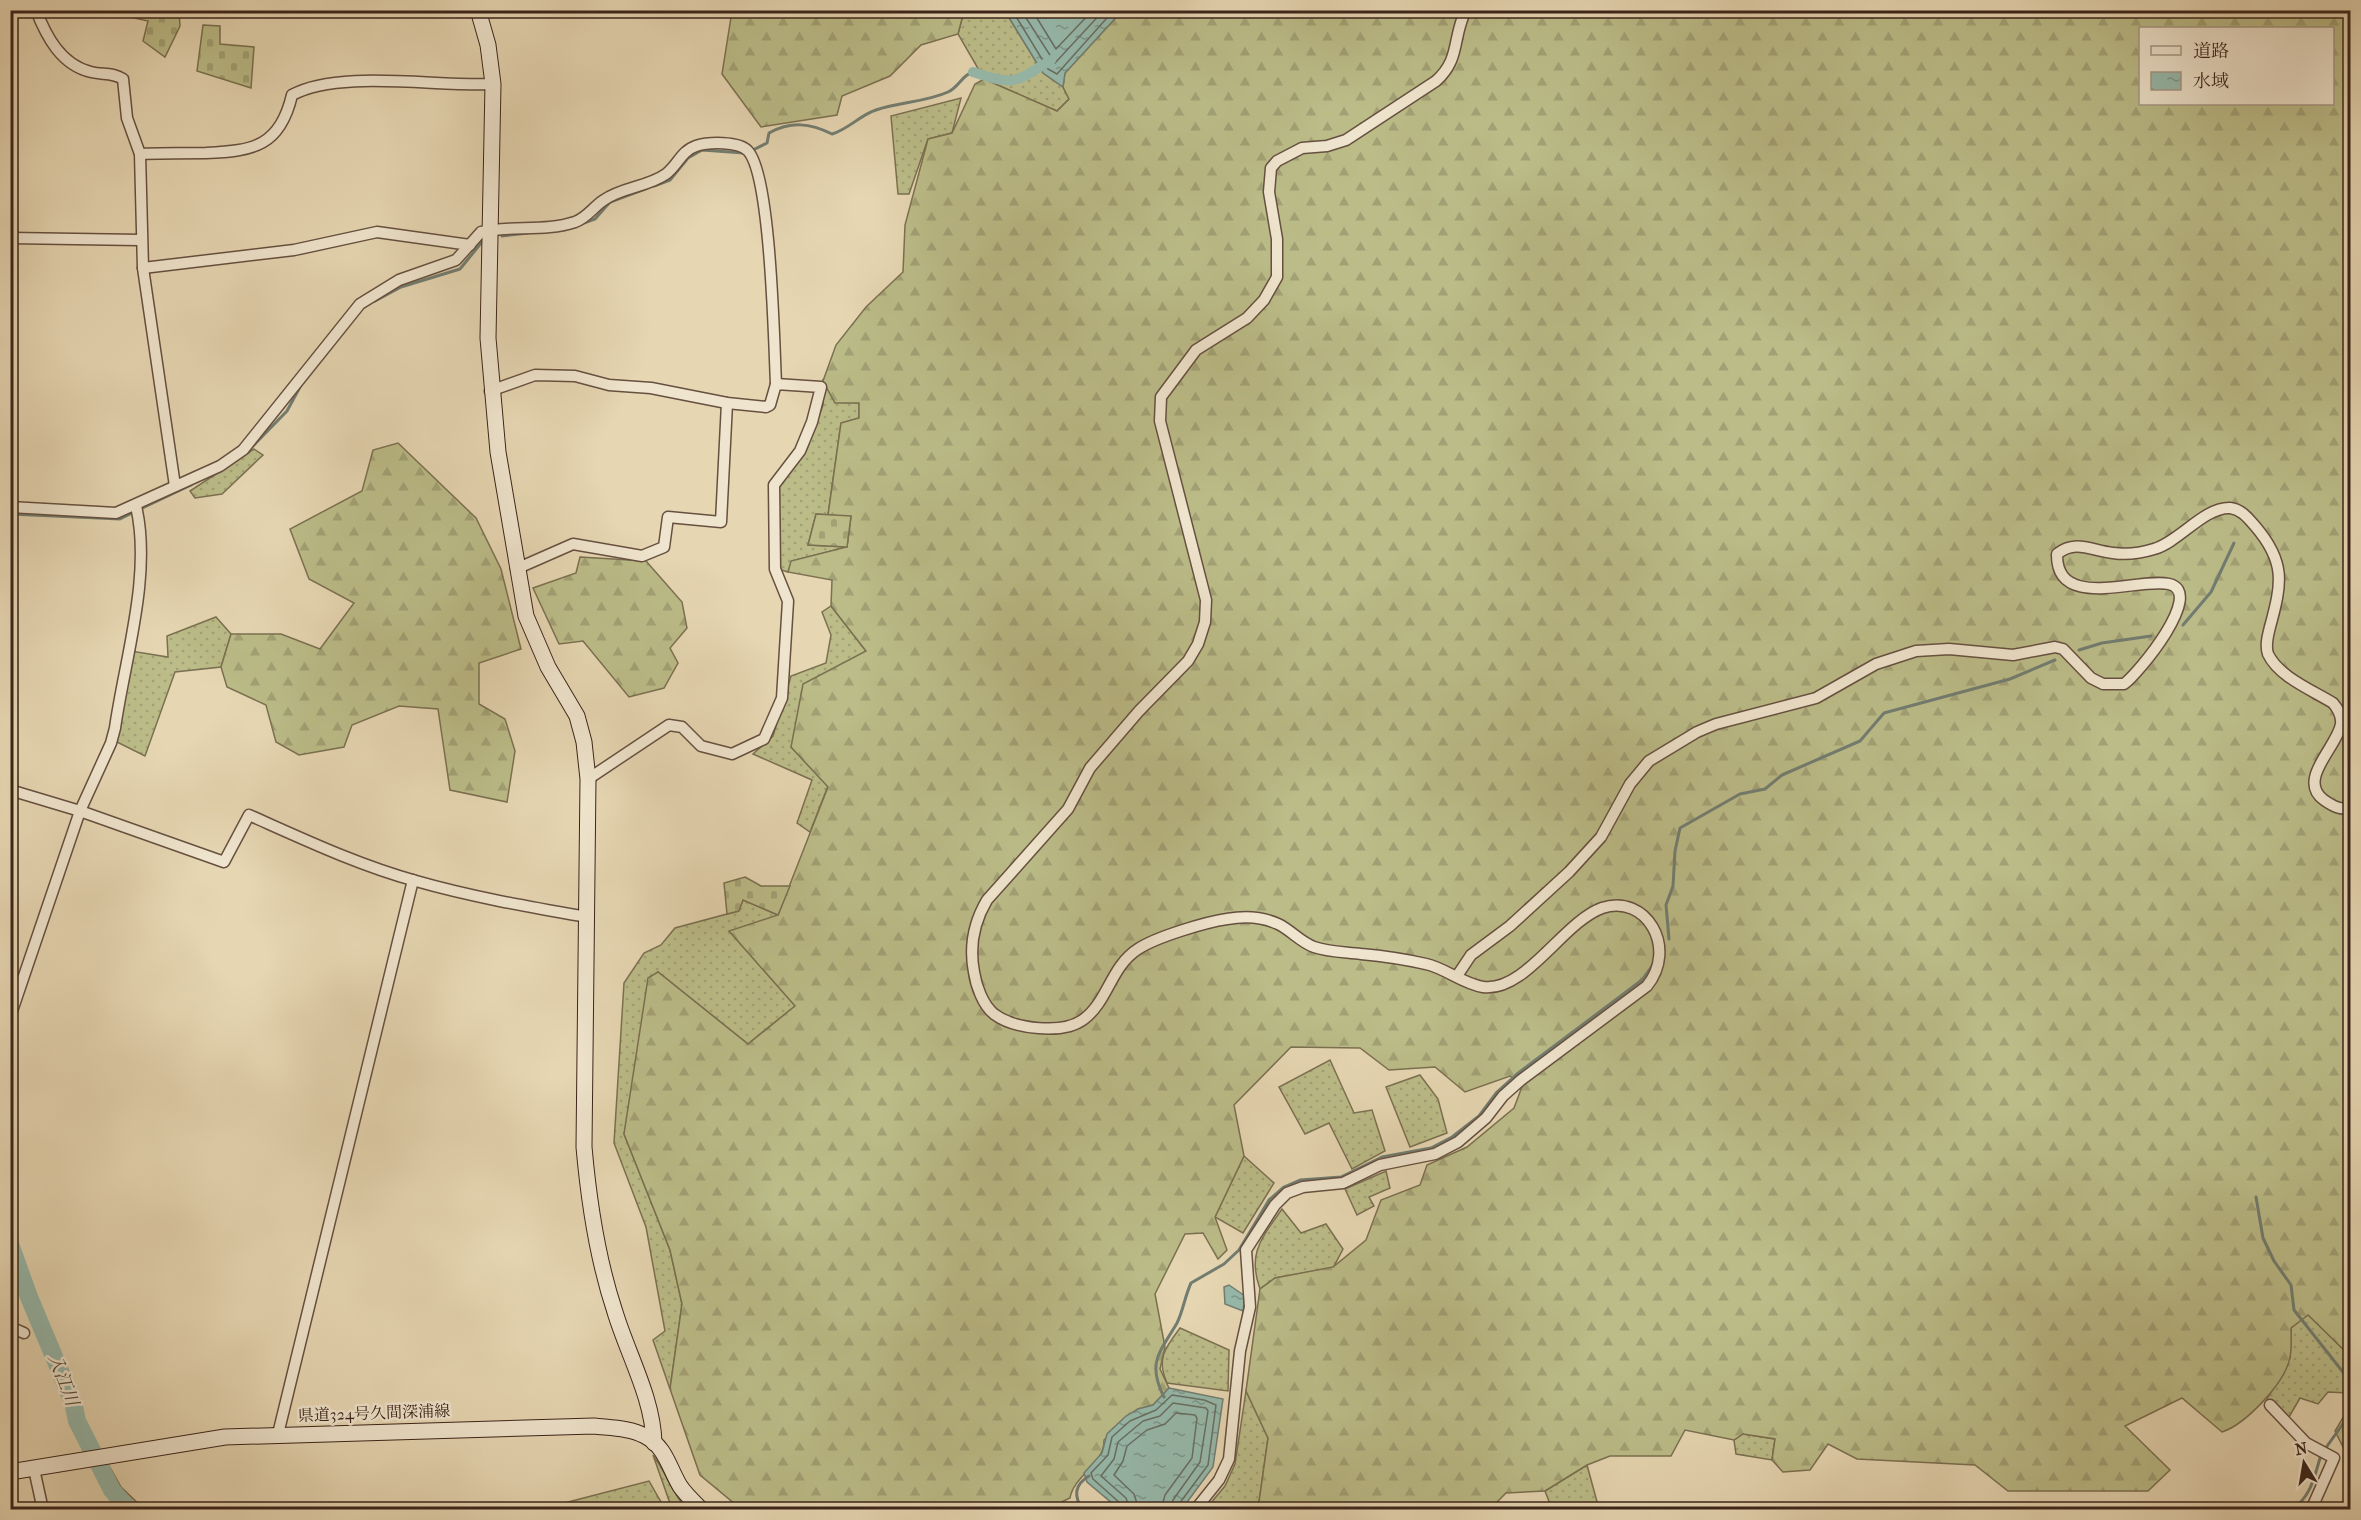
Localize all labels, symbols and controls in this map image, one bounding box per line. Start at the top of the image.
legend [2139,27,2334,105]
text: 道路 [2193,41,2229,62]
text: 水域 [2193,71,2229,92]
water label: 入江川 [44,1351,83,1411]
street label: 県道324号久間深浦線 [298,1401,450,1425]
north arrow [2274,1433,2334,1493]
text: N [2293,1438,2310,1459]

